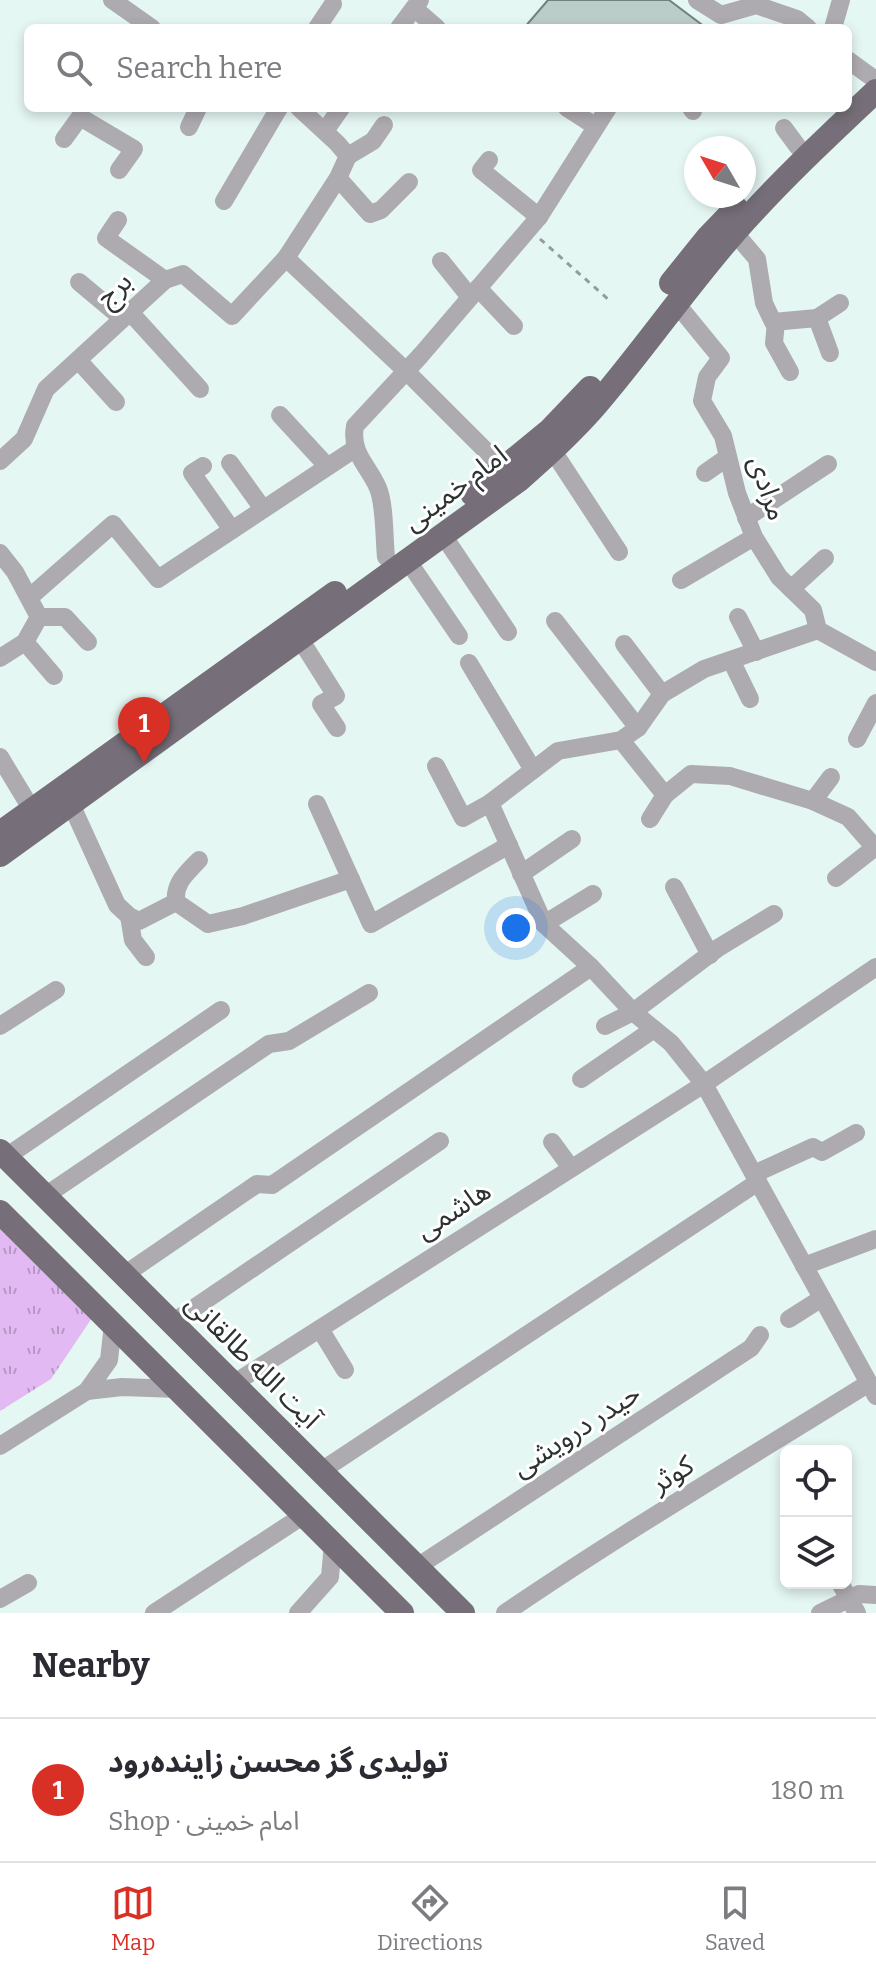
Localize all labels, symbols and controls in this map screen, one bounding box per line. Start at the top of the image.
search box [24,24,852,112]
icon: search [52,46,96,90]
text: Search here [116,50,283,86]
north arrow [684,136,756,208]
street label: برج [89,264,141,316]
street label: امام خمینی [396,438,516,541]
street label: مرادی [742,451,794,525]
pin: 1 [118,697,170,763]
your location [496,908,536,948]
street label: هاشمی [409,1174,497,1246]
street label: آیت الله طالقانی [179,1287,329,1437]
street label: حیدر درویشی [506,1376,646,1484]
map controls [780,1445,852,1589]
button: locate [780,1445,852,1517]
street label: کوثر [644,1448,700,1500]
button: layers [780,1517,852,1589]
text: Nearby [32,1645,150,1686]
text: تولیدی گز محسن زاینده‌رود [108,1744,449,1780]
text: 1 [52,1775,64,1806]
text: 180 m [771,1775,844,1806]
text: Shop · امام خمینی [108,1806,299,1837]
tab: Map [111,1881,155,1956]
tab: Directions [377,1881,483,1956]
tab: Saved [705,1881,765,1956]

